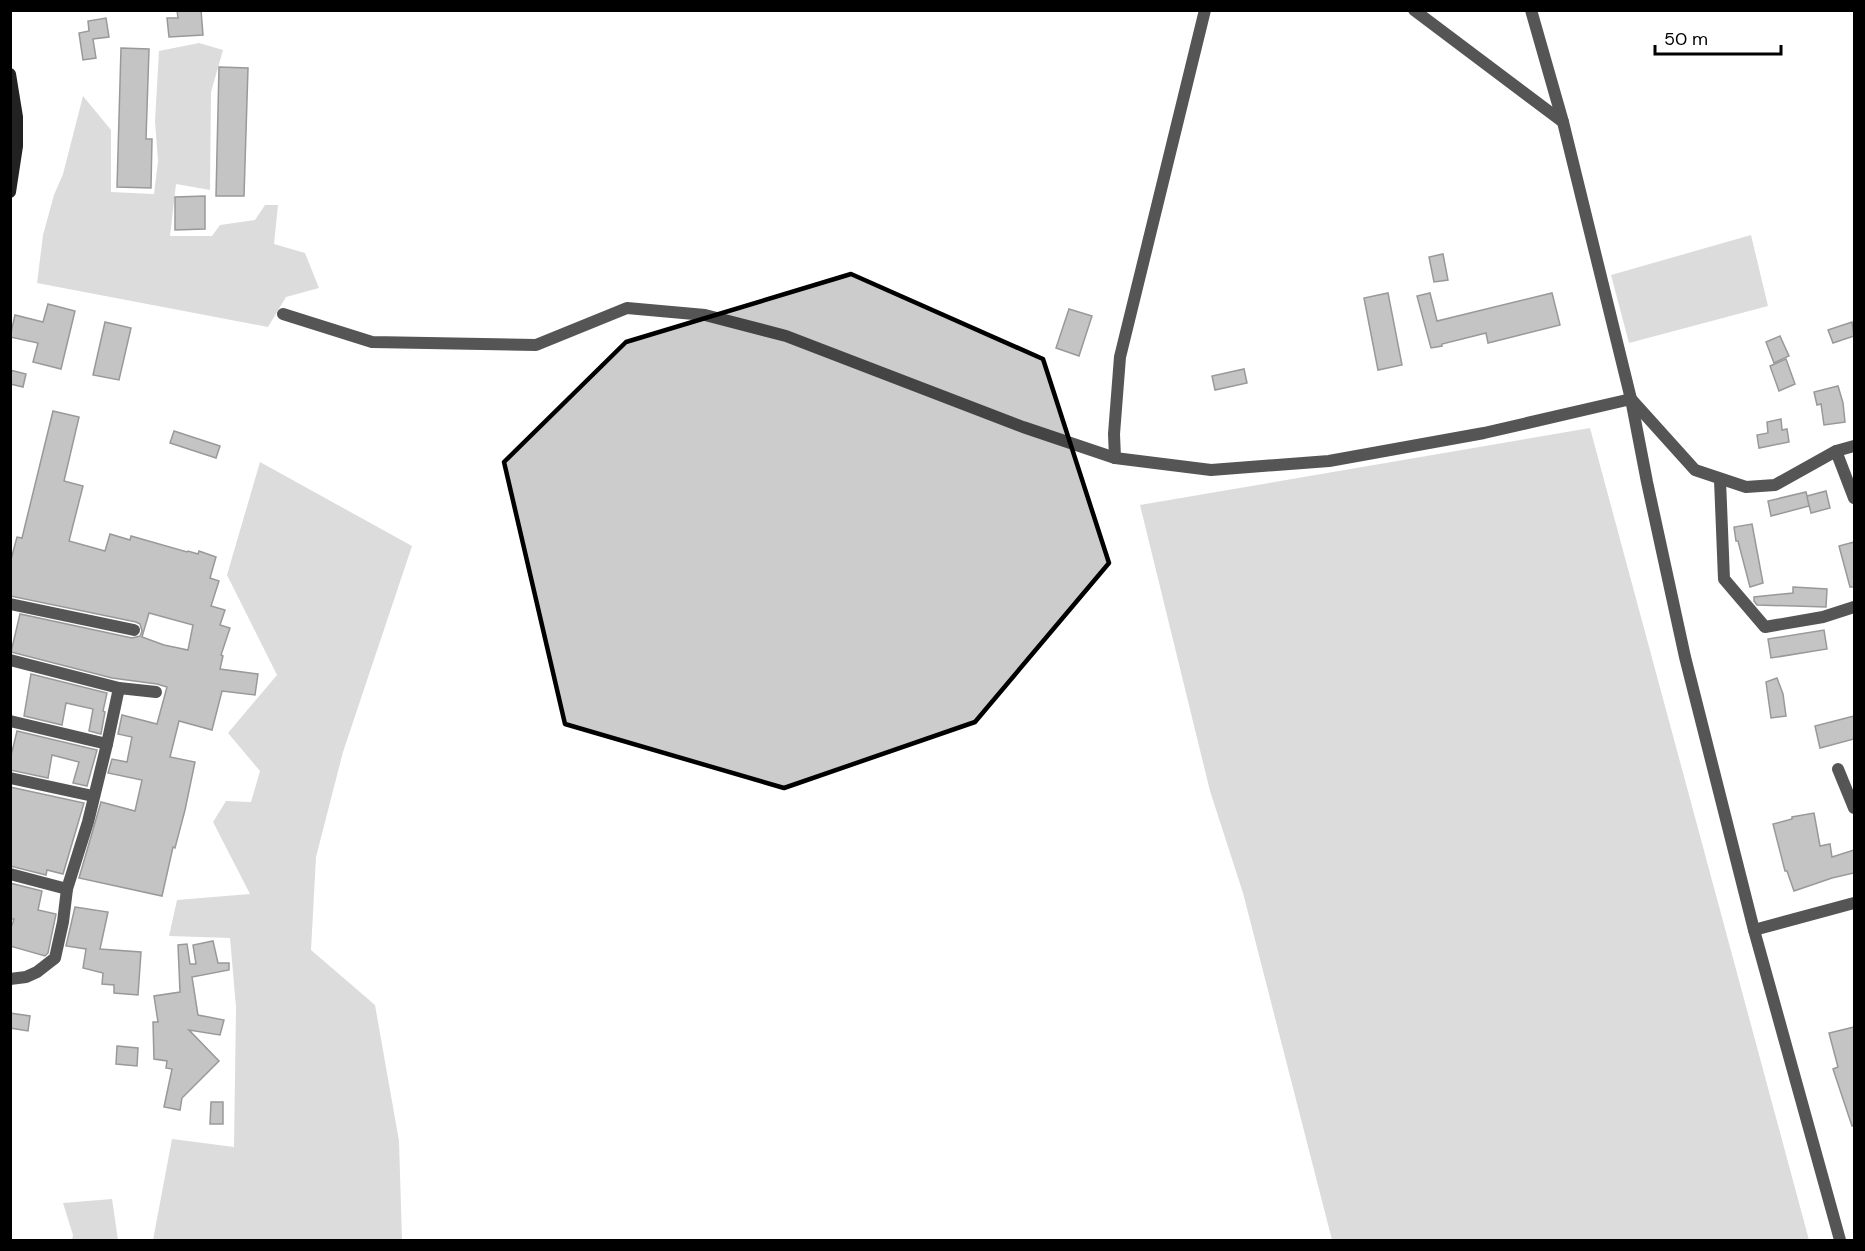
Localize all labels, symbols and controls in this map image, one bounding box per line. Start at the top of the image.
scale bar [1655,18,1781,56]
text: 50 m [1664,27,1708,51]

